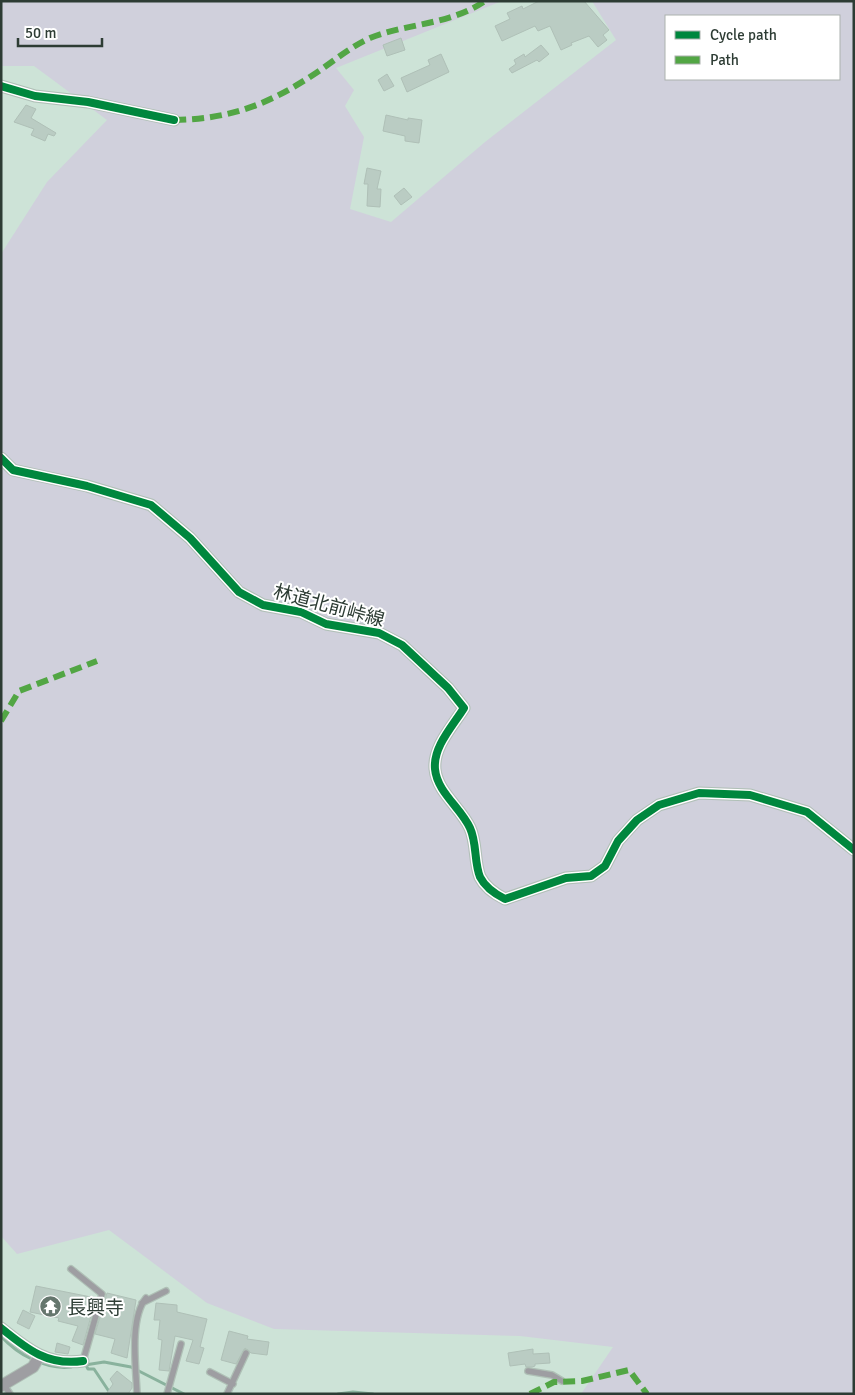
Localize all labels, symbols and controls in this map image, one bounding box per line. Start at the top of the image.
scale bar [18,15,101,47]
legend [665,15,840,80]
text: 50 m [25,24,56,42]
text: Cycle path [710,26,777,44]
text: Path [710,51,739,69]
street label: 林道北前峠線 [271,580,387,632]
temple icon: 長興寺 [39,1295,63,1319]
place label: 長興寺 [67,1296,124,1320]

